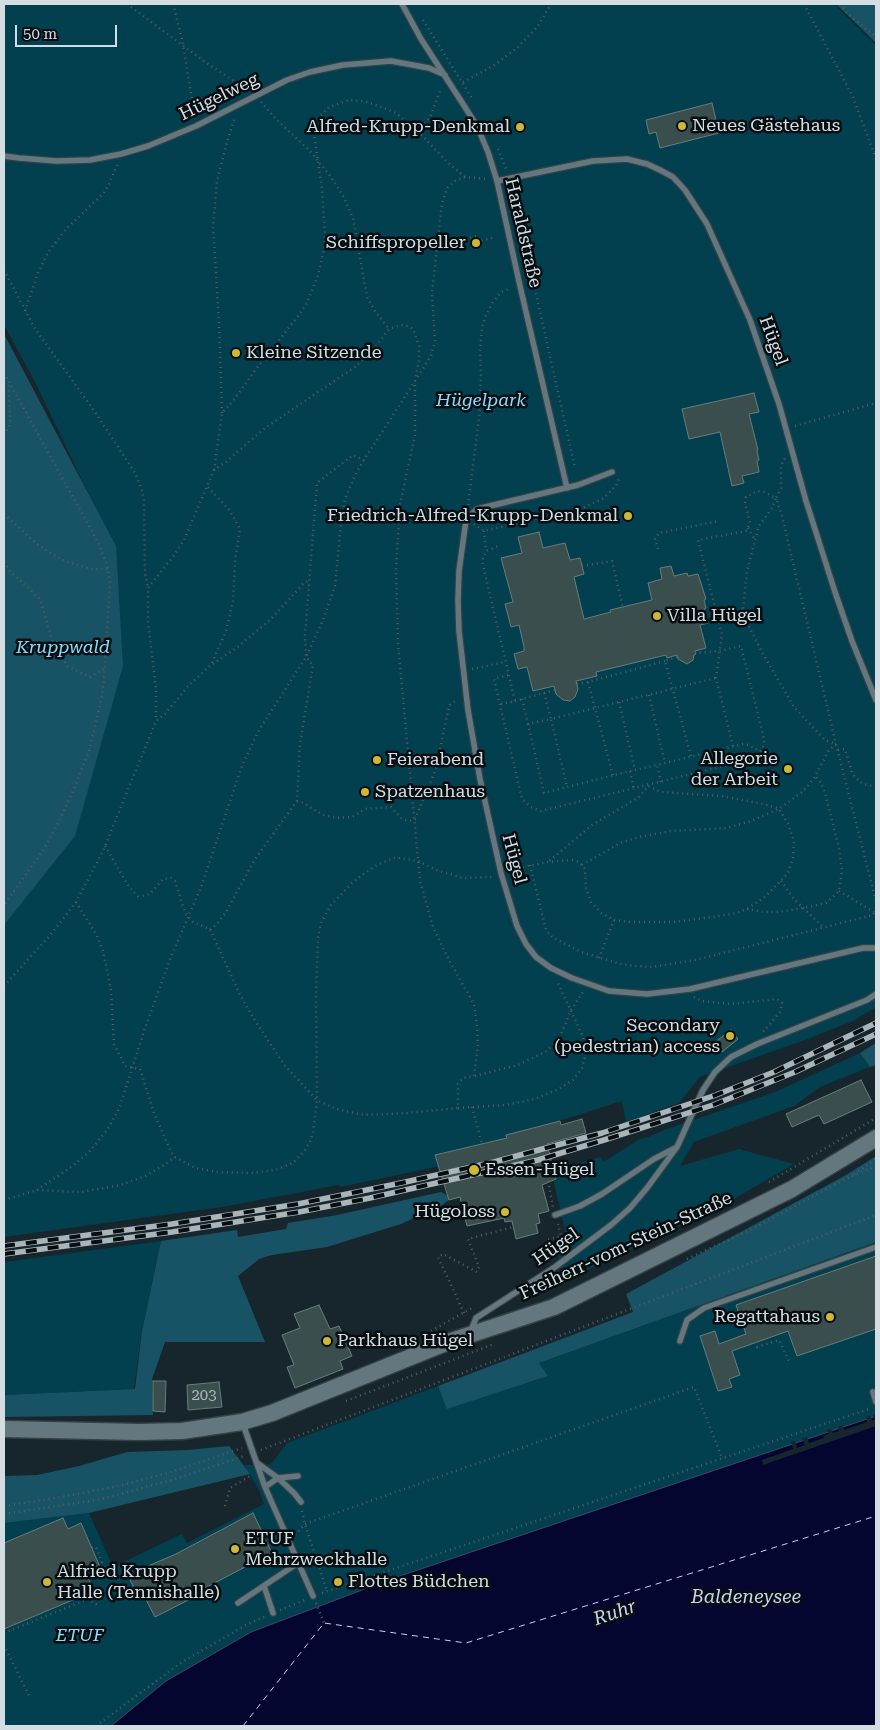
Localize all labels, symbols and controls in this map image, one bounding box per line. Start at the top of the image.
scale bar [18,15,120,47]
text: 50 m [23,25,57,43]
street label: Hügelweg [176,69,262,125]
place label: Neues Gästehaus [692,115,840,137]
place label: Alfred-Krupp-Denkmal [306,116,510,138]
marker: Neues Gästehaus [676,120,688,132]
marker: Alfred-Krupp-Denkmal [514,121,526,133]
street label: Haraldstraße [500,176,546,290]
place label: Schiffspropeller [326,232,466,254]
marker: Schiffspropeller [470,237,482,249]
street label: Hügel [754,313,792,369]
place label: Kleine Sitzende [246,342,382,364]
marker: Kleine Sitzende [230,347,242,359]
park label: Hügelpark [436,390,526,412]
place label: Friedrich-Alfred-Krupp-Denkmal [327,505,618,527]
marker: Friedrich-Alfred-Krupp-Denkmal [622,510,634,522]
place label: Villa Hügel [667,605,762,627]
marker: Villa Hügel [651,610,663,622]
park label: Kruppwald [16,637,110,659]
place label: Allegorie der Arbeit [691,748,778,791]
place label: Feierabend [387,749,484,771]
marker: Feierabend [371,754,383,766]
marker: Allegorie der Arbeit [782,763,794,775]
place label: Spatzenhaus [375,781,485,803]
marker: Spatzenhaus [359,786,371,798]
street label: Hügel [497,831,531,887]
place label: Secondary (pedestrian) access [554,1015,720,1058]
marker: Secondary (pedestrian) access [724,1030,736,1042]
place label: Essen-Hügel [485,1159,594,1181]
marker: Essen-Hügel [467,1163,481,1177]
street label: Freiherr-vom-Stein-Straße [516,1187,736,1305]
place label: Hügoloss [414,1201,495,1223]
marker: Hügoloss [499,1206,511,1218]
street label: Hügel [529,1223,583,1271]
place label: Regattahaus [714,1306,820,1328]
marker: Regattahaus [824,1311,836,1323]
place label: Parkhaus Hügel [337,1330,473,1352]
marker: Parkhaus Hügel [321,1335,333,1347]
house number: 203 [191,1387,217,1405]
place label: ETUF Mehrzweckhalle [245,1528,387,1570]
marker: ETUF Mehrzweckhalle [229,1543,241,1555]
place label: Alfried Krupp Halle (Tennishalle) [57,1561,220,1604]
place label: Flottes Büdchen [348,1571,490,1593]
marker: Alfried Krupp Halle (Tennishalle) [41,1576,53,1588]
marker: Flottes Büdchen [332,1576,344,1588]
water label: Baldeneysee [691,1586,801,1608]
water label: Ruhr [590,1595,640,1631]
park label: ETUF [56,1625,104,1647]

